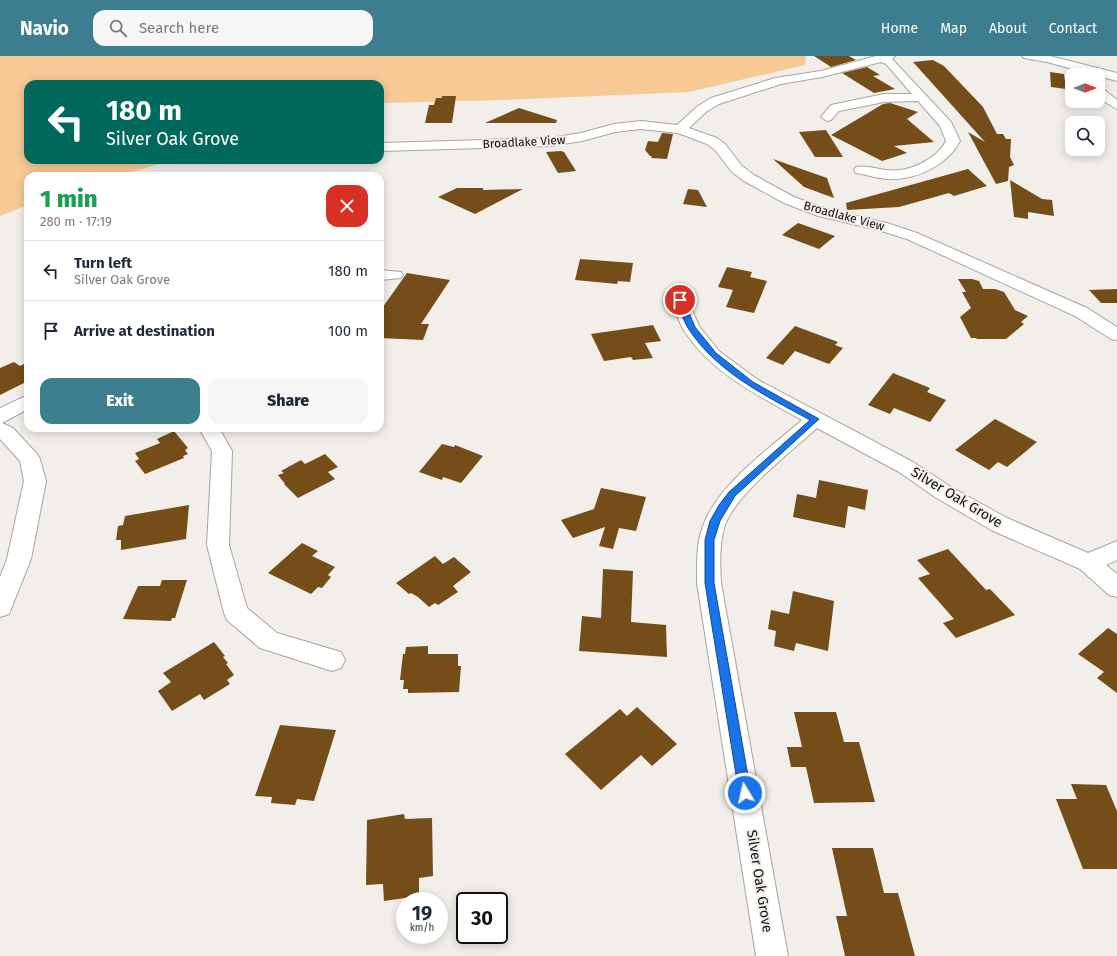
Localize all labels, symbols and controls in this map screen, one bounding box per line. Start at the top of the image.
search box [93,10,373,46]
text: Navio [20,17,69,40]
icon: search [107,17,129,39]
text: Search here [139,19,219,37]
text: Home [881,20,918,37]
text: Map [940,20,967,37]
text: About [989,20,1027,37]
text: Contact [1049,20,1097,37]
north arrow [1065,68,1105,108]
map controls [1065,68,1105,156]
text: 180 m [106,94,182,127]
icon: left [40,96,92,148]
button: search [1065,116,1105,156]
text: Silver Oak Grove [106,128,239,150]
street label: Broadlake View [482,133,566,151]
text: 1 min [40,185,98,213]
button: close [326,185,368,227]
street label: Broadlake View [802,198,886,234]
text: 280 m · 17:19 [40,214,112,229]
text: Turn left [74,254,132,272]
icon: left [40,260,62,282]
text: 180 m [328,262,368,280]
text: Silver Oak Grove [74,272,170,287]
pin [663,283,697,317]
icon: arrive [669,289,691,311]
icon: arrive [40,320,62,342]
text: Arrive at destination [74,322,215,340]
text: 100 m [328,322,368,340]
button: Exit [40,378,200,424]
button: Share [208,378,368,424]
street label: Silver Oak Grove [908,463,1006,531]
position arrow [724,772,766,814]
street label: Silver Oak Grove [743,829,776,934]
speed limit sign: 30 [456,892,508,944]
text: 19 [412,901,432,925]
text: km/h [410,922,434,934]

